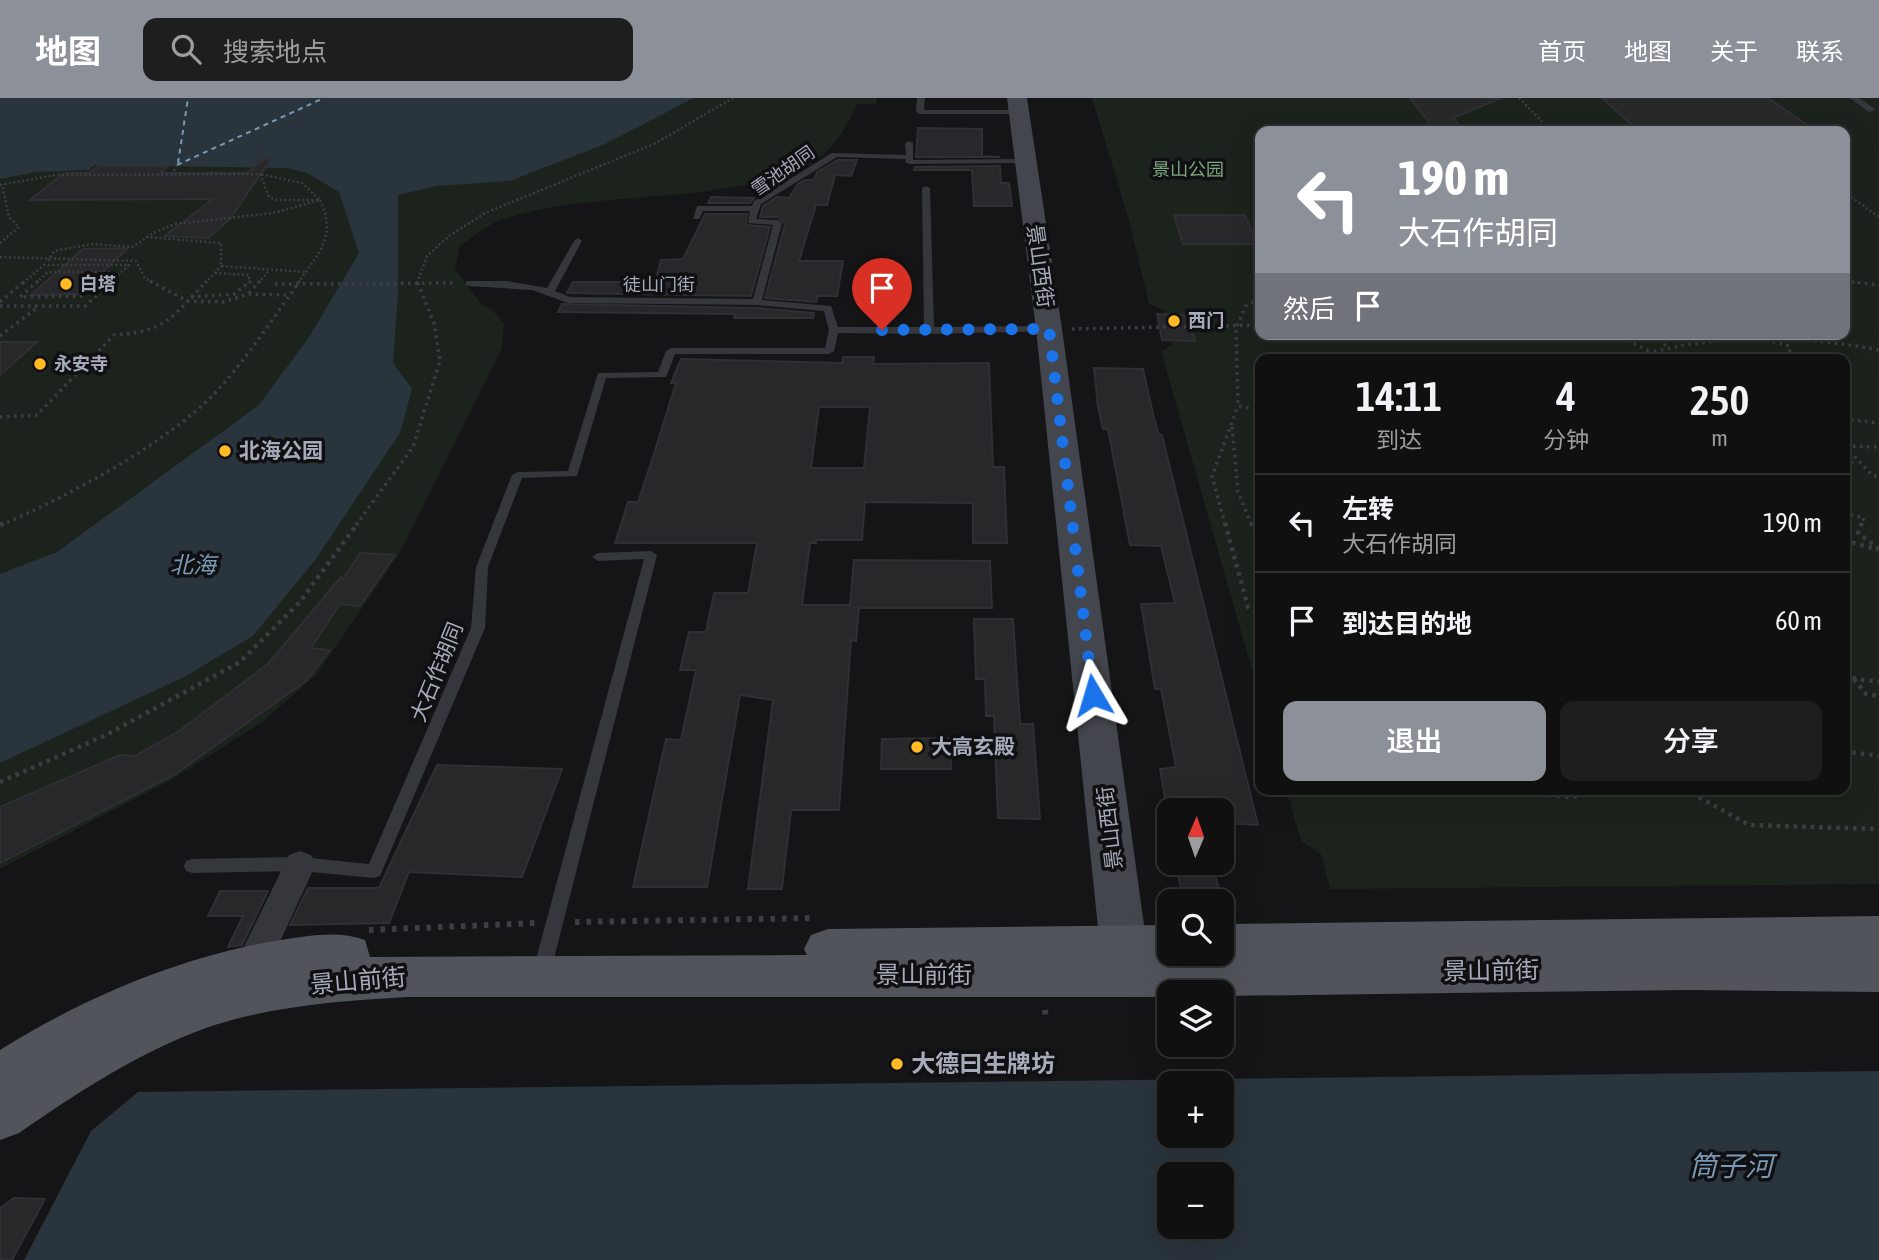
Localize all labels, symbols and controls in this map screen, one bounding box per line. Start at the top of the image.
search box [143,18,633,81]
icon: search [167,30,205,68]
text: 地图 [35,32,101,70]
text: 搜索地点 [223,37,327,67]
text: 首页 [1538,38,1586,65]
text: 地图 [1624,38,1672,65]
text: 关于 [1710,38,1758,65]
text: 联系 [1796,38,1844,65]
street label: 雪池胡同 [747,141,818,200]
text: 190 m [1398,149,1509,205]
icon: left [1283,154,1374,245]
park label: 景山公园 [1152,159,1224,180]
text: 大石作胡同 [1398,214,1558,251]
street label: 景山西街 [1023,223,1059,309]
pin [852,258,912,330]
icon: arrive [863,269,901,307]
place label: 白塔 [80,273,116,294]
street label: 徒山门街 [623,274,695,295]
marker: 白塔 [58,276,74,292]
icon: arrive [1349,287,1387,325]
text: 然后 [1283,294,1335,324]
place label: 西门 [1188,310,1224,331]
marker: 西门 [1166,313,1182,329]
place label: 永安寺 [54,353,108,374]
marker: 永安寺 [32,356,48,372]
text: 14:11 [1356,372,1442,420]
text: 4 [1556,372,1576,420]
text: 250 [1690,376,1749,424]
text: m [1711,425,1728,451]
text: 到达 [1376,427,1422,453]
text: 分钟 [1543,427,1589,453]
place label: 北海公园 [239,438,323,462]
marker: 北海公园 [217,443,233,459]
text: 左转 [1342,494,1394,524]
icon: left [1283,504,1321,542]
text: 190 m [1763,508,1822,538]
text: 大石作胡同 [1342,531,1457,557]
water label: 北海 [170,552,219,578]
icon: arrive [1283,602,1321,640]
text: 60 m [1775,606,1822,636]
text: 到达目的地 [1342,609,1472,639]
street label: 大石作胡同 [405,618,467,725]
position arrow [1056,658,1130,732]
button: 退出 [1283,701,1546,781]
button: 分享 [1560,701,1822,781]
place label: 大高玄殿 [931,734,1015,758]
marker: 大高玄殿 [909,739,925,755]
street label: 景山西街 [1092,785,1126,871]
north arrow [1157,798,1234,875]
map controls [1157,798,1234,1239]
button: search [1157,889,1234,966]
street label: 景山前街 [1443,956,1539,985]
street label: 景山前街 [876,961,972,988]
street label: 景山前街 [309,963,407,998]
button: layers [1157,980,1234,1057]
place label: 大德曰生牌坊 [911,1050,1055,1077]
marker: 大德曰生牌坊 [889,1056,905,1072]
button: + [1157,1071,1234,1148]
water label: 筒子河 [1689,1150,1778,1182]
button: − [1157,1162,1234,1239]

